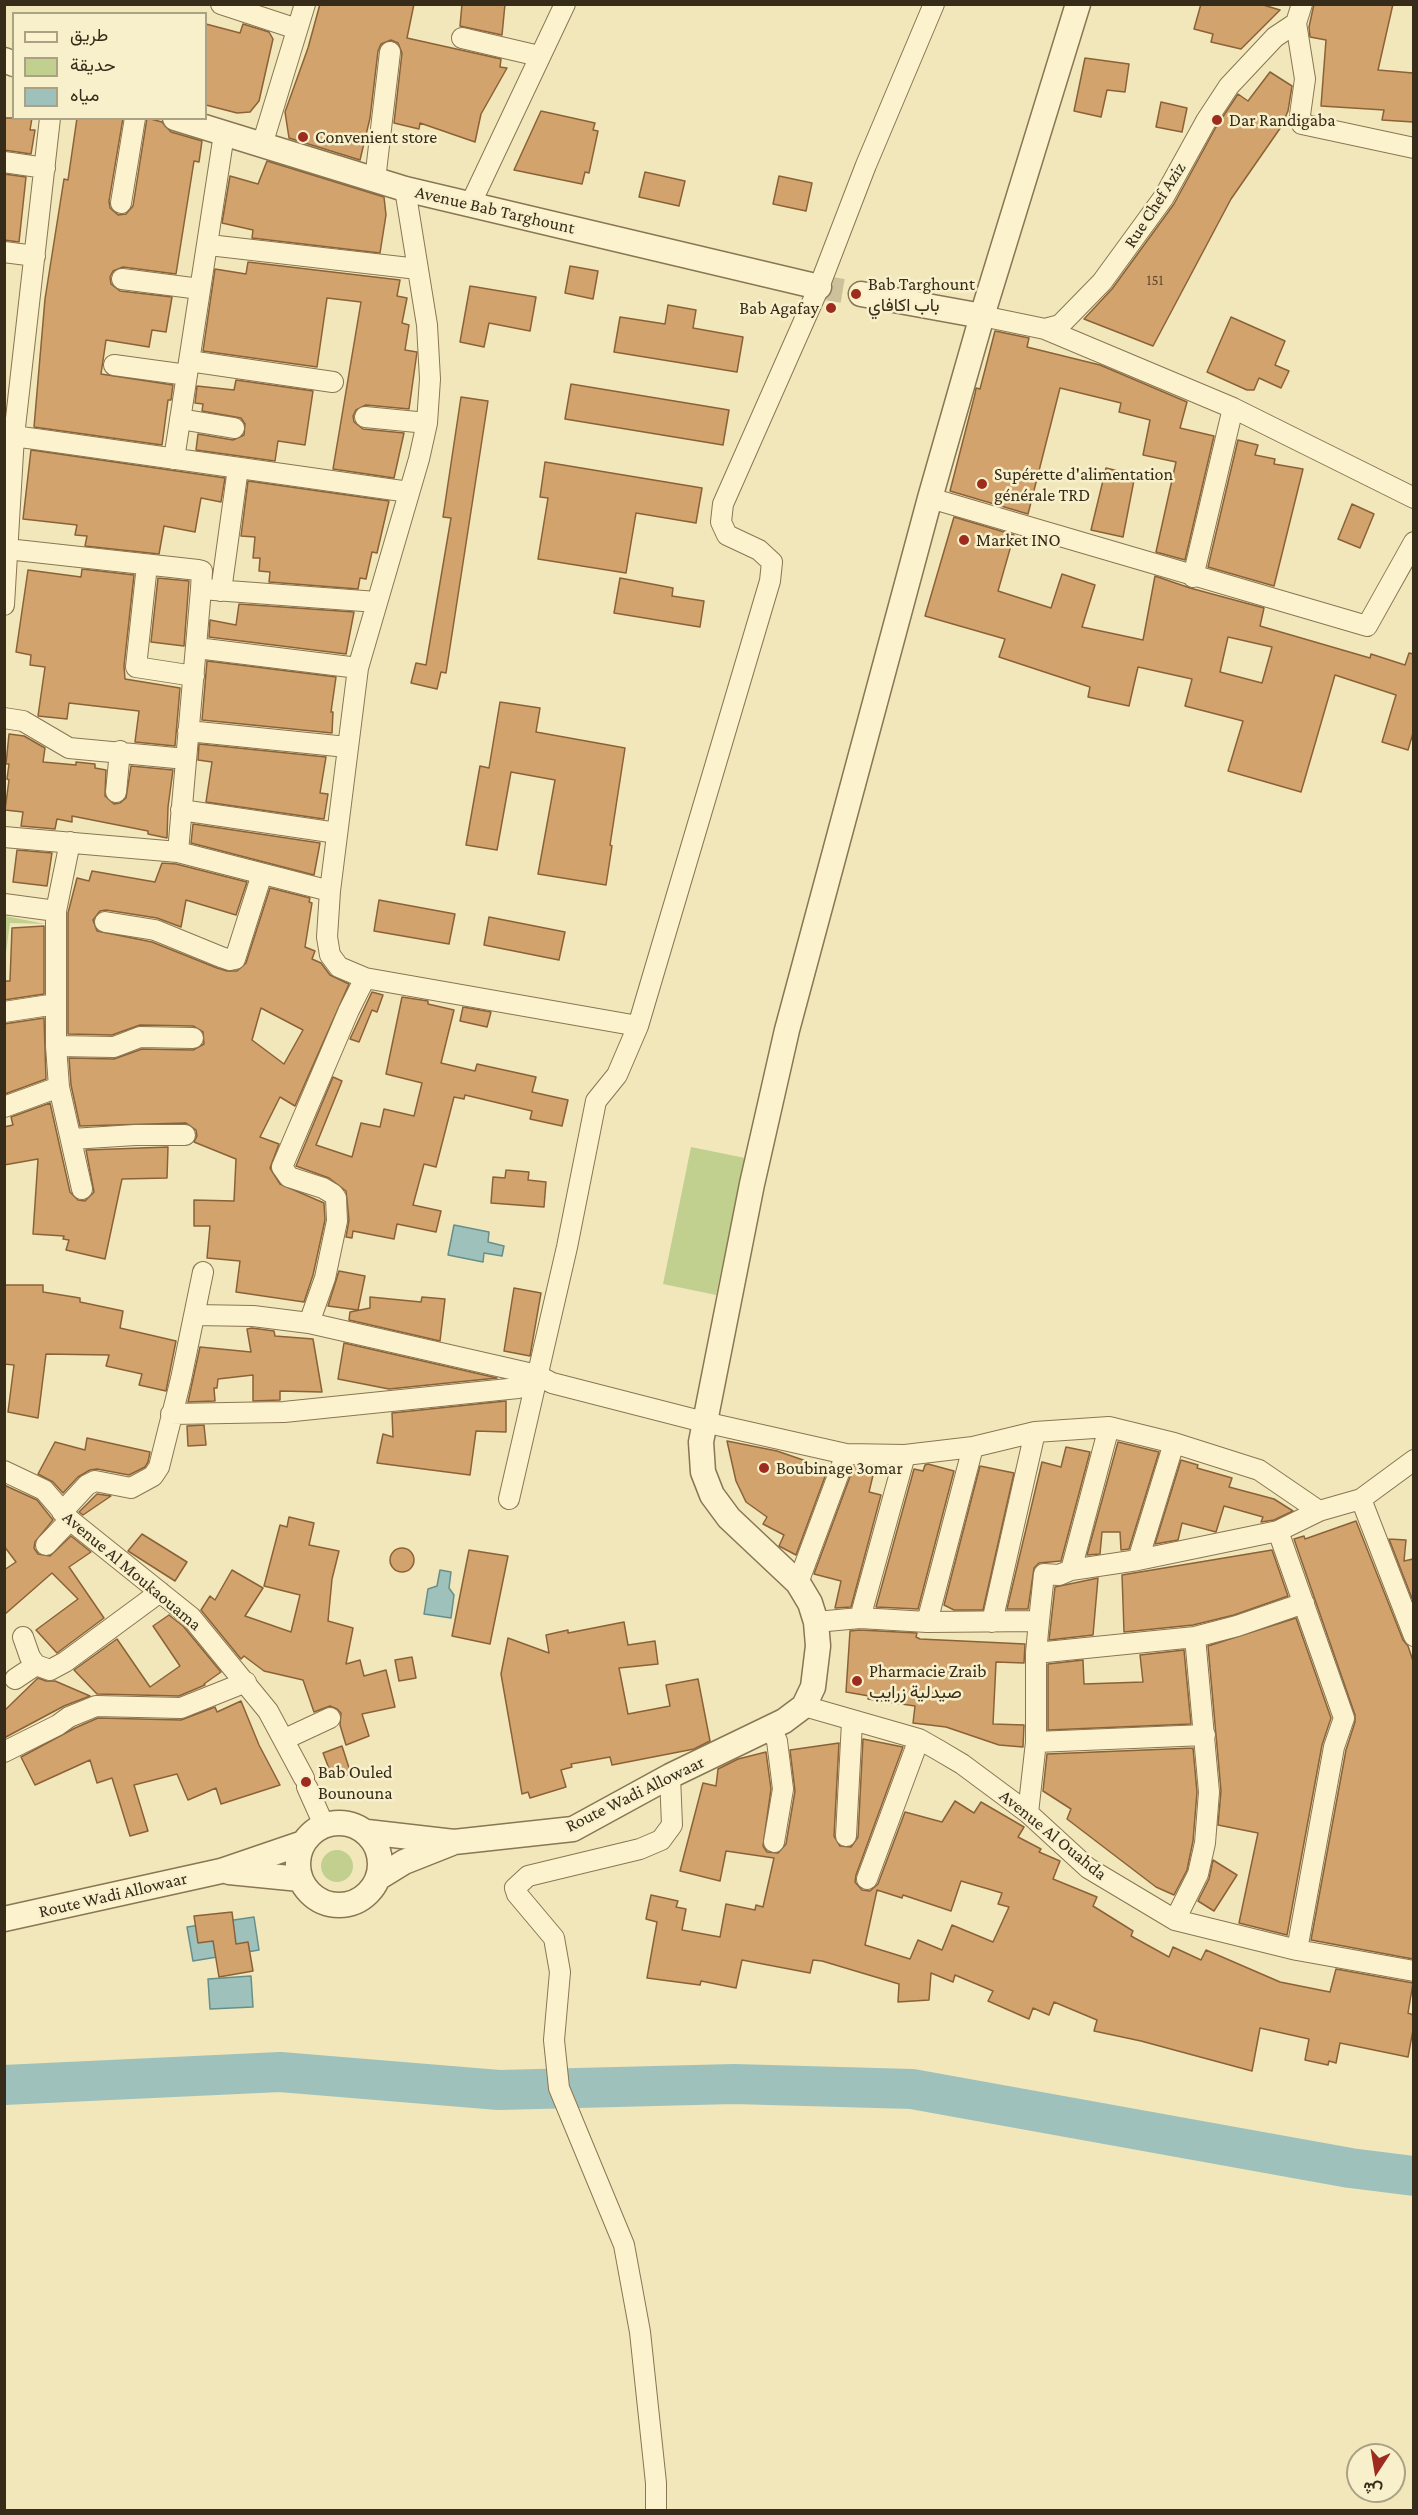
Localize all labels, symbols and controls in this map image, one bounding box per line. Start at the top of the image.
legend [12,12,207,120]
text: طريق [70,25,108,45]
text: حديقة [70,55,116,75]
text: مياه [70,85,99,105]
place label: Dar Randigaba [1229,109,1336,131]
marker: Dar Randigaba [1210,113,1224,127]
place label: Convenient store [315,126,437,148]
marker: Convenient store [296,130,310,144]
street label: Rue Chef Aziz [1119,158,1191,252]
street label: Avenue Bab Targhount [413,181,577,239]
house number: 151 [1147,271,1163,289]
place label: Bab Targhount باب اكافاي [868,273,975,316]
marker: Bab Targhount باب اكافاي [849,287,863,301]
place label: Bab Agafay [739,297,819,319]
marker: Bab Agafay [824,301,838,315]
place label: Supérette d'alimentation générale TRD [994,463,1173,506]
marker: Supérette d'alimentation générale TRD [975,477,989,491]
place label: Market INO [976,529,1061,551]
marker: Market INO [957,533,971,547]
place label: Boubinage 3omar [776,1457,903,1479]
marker: Boubinage 3omar [757,1461,771,1475]
street label: Avenue Al Moukaouama [58,1507,206,1635]
place label: Pharmacie Zraib صيدلية زرايب [869,1660,986,1702]
marker: Pharmacie Zraib صيدلية زرايب [850,1674,864,1688]
street label: Route Wadi Allowaar [562,1751,708,1837]
place label: Bab Ouled Bounouna [318,1761,393,1804]
marker: Bab Ouled Bounouna [299,1775,313,1789]
street label: Avenue Al Ouahda [995,1785,1111,1885]
street label: Route Wadi Allowaar [37,1867,189,1923]
north arrow [1346,2443,1406,2503]
text: ش [1361,2479,1384,2499]

